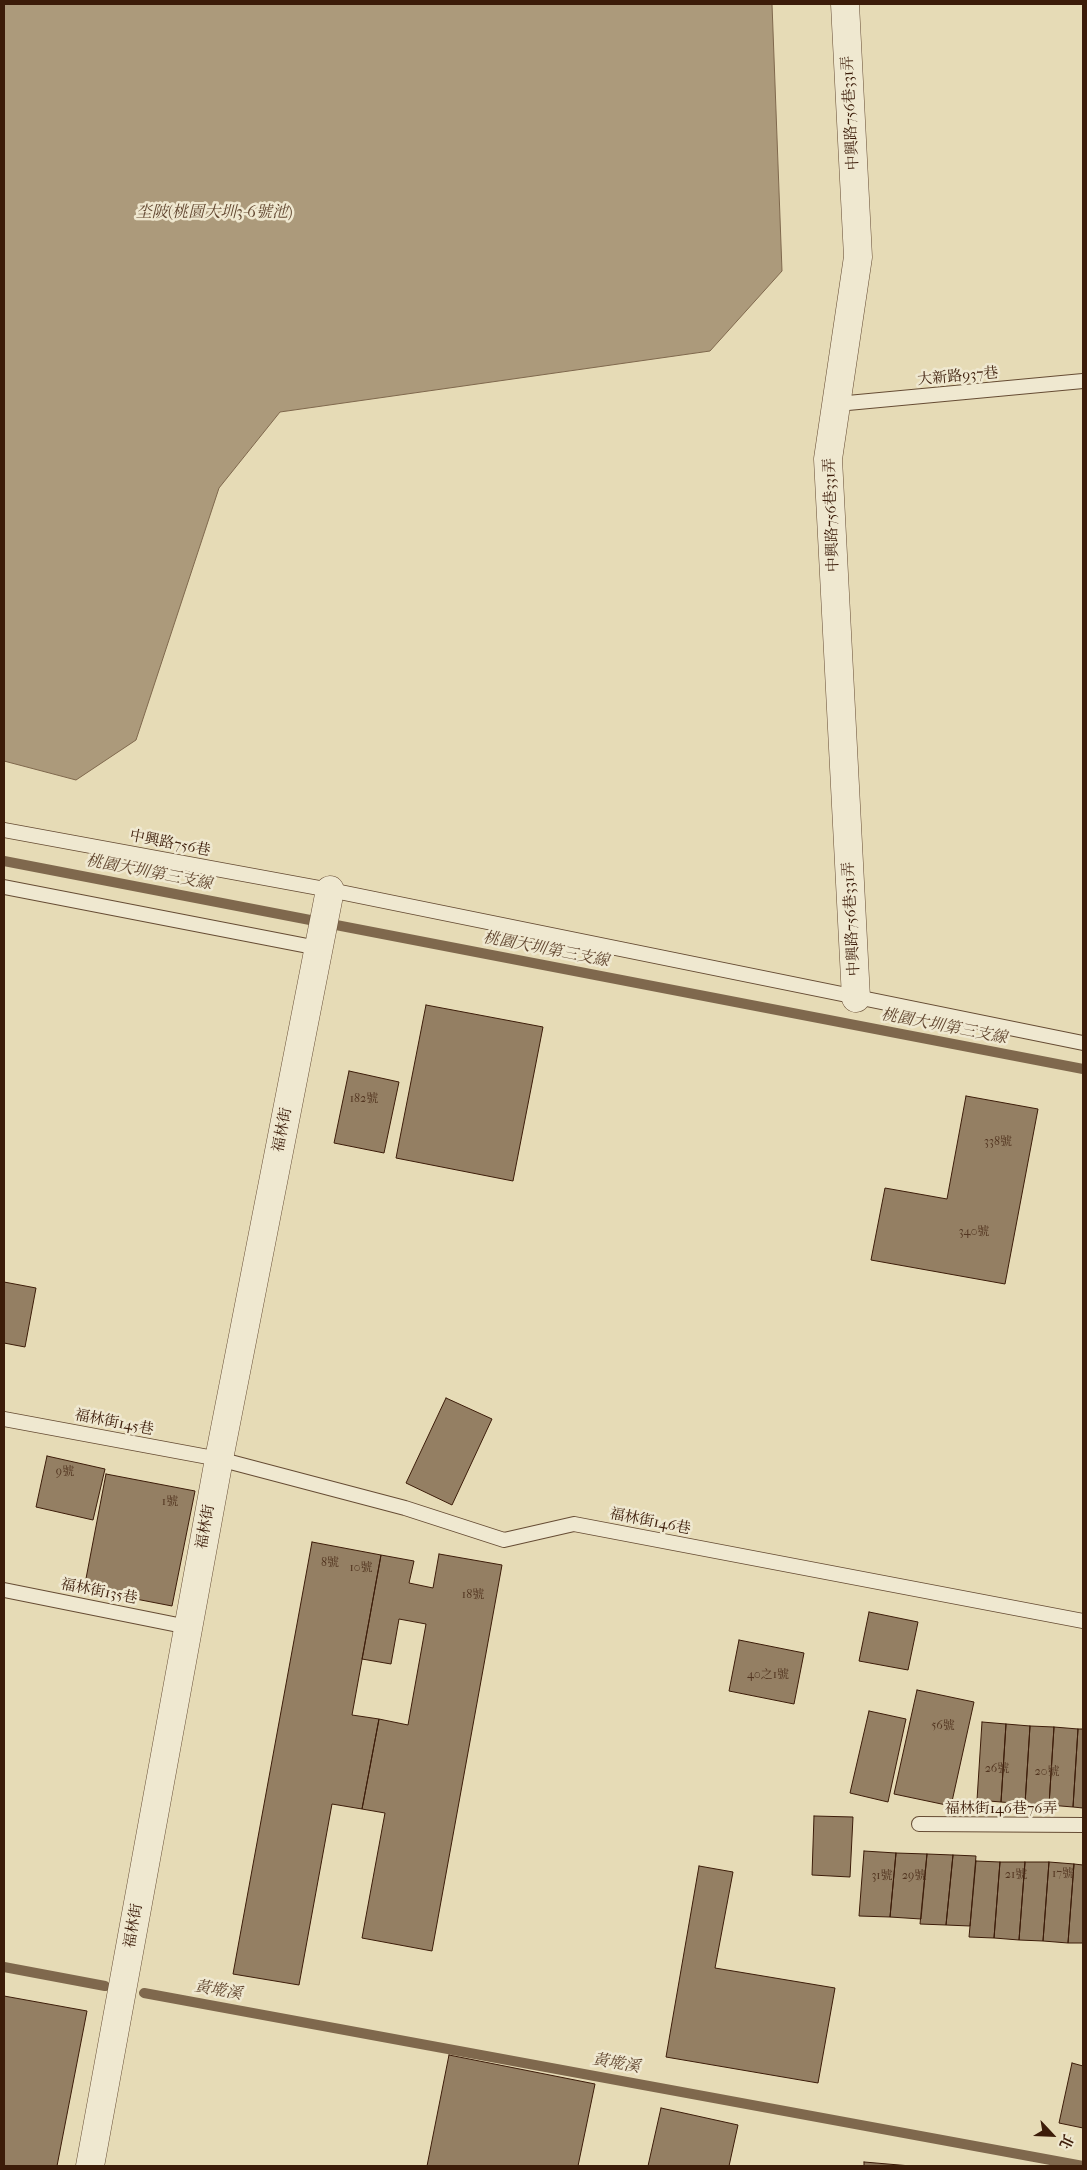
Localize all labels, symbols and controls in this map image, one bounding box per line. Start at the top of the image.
street label: 中興路756巷331弄 [839,55,863,171]
water label: 坔陂(桃園大圳3-6號池) [136,203,292,223]
street label: 大新路937巷 [917,364,999,390]
street label: 中興路756巷331弄 [821,457,843,573]
street label: 中興路756巷 [128,827,212,861]
water label: 桃園大圳第三支線 [84,851,214,895]
street label: 中興路756巷331弄 [840,861,864,977]
water label: 桃園大圳第三支線 [481,928,611,972]
water label: 桃園大圳第三支線 [879,1005,1009,1049]
house number: 182號 [350,1092,378,1106]
street label: 福林街 [270,1106,296,1154]
house number: 338號 [984,1135,1012,1149]
house number: 340號 [959,1225,989,1239]
street label: 福林街145巷 [73,1407,155,1439]
house number: 9號 [56,1465,74,1479]
house number: 1號 [162,1495,178,1509]
street label: 福林街 [193,1503,219,1551]
street label: 福林街146巷 [608,1505,692,1539]
house number: 8號 [321,1556,339,1570]
house number: 10號 [350,1561,372,1575]
street label: 福林街135巷 [59,1576,139,1608]
house number: 18號 [462,1588,484,1602]
house number: 40之1號 [747,1668,789,1682]
house number: 56號 [931,1719,955,1733]
house number: 26號 [985,1762,1009,1776]
house number: 20號 [1035,1765,1059,1779]
street label: 福林街146巷76弄 [945,1800,1057,1818]
house number: 17號 [1052,1867,1074,1881]
house number: 21號 [1005,1868,1027,1882]
house number: 31號 [871,1869,893,1883]
house number: 29號 [902,1869,926,1883]
street label: 福林街 [121,1902,147,1950]
water label: 黃墘溪 [193,1977,243,2005]
water label: 黃墘溪 [591,2050,641,2078]
north arrow [1027,2110,1077,2160]
text: 北 [1055,2132,1077,2151]

